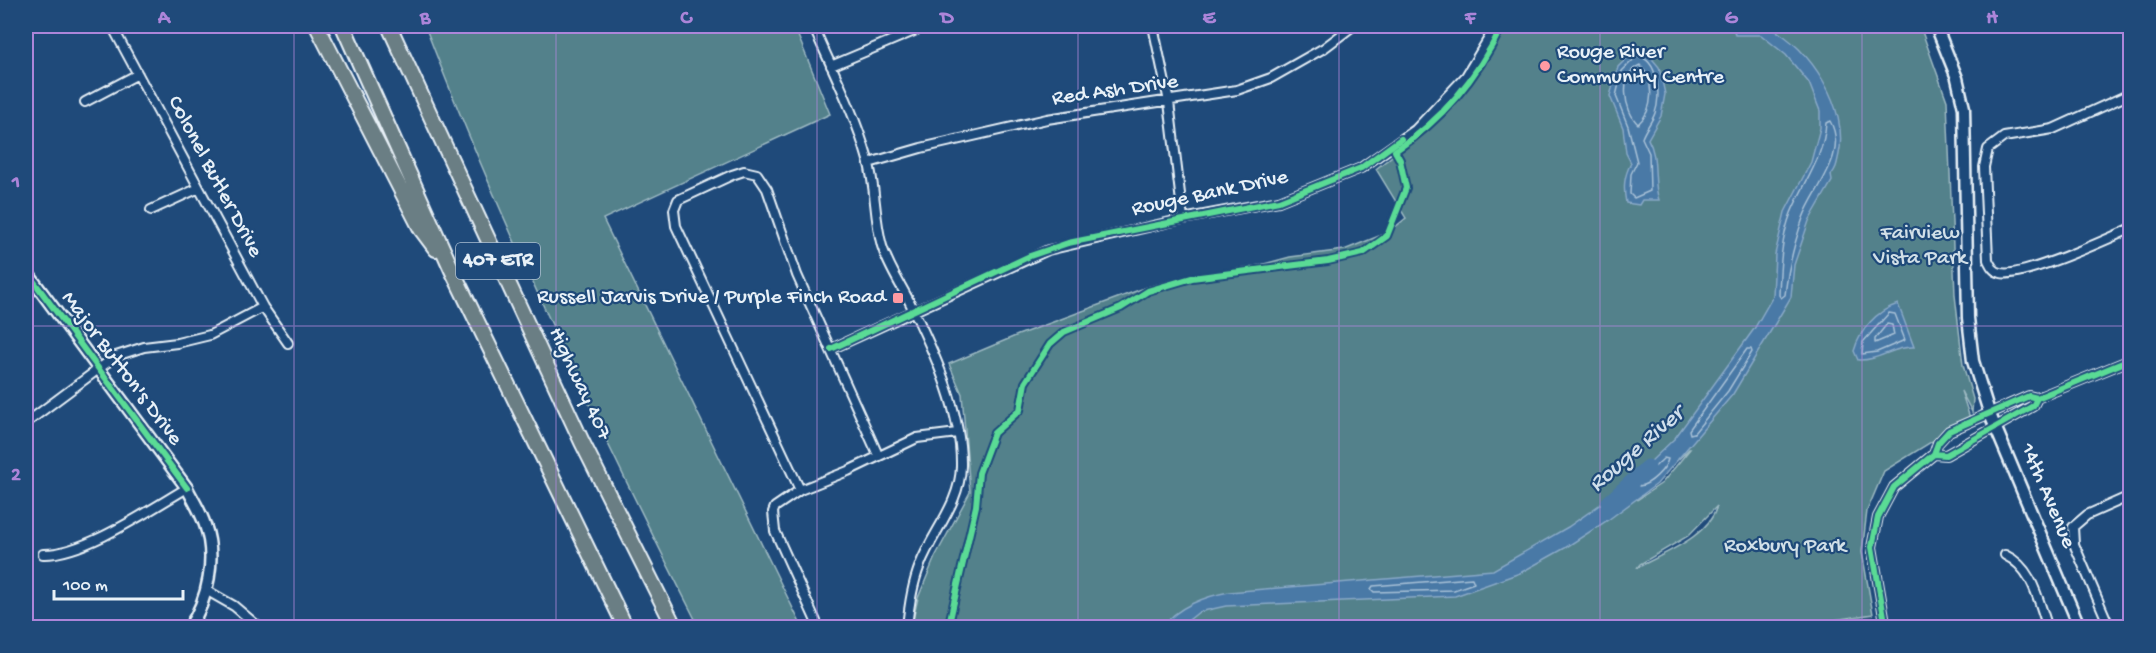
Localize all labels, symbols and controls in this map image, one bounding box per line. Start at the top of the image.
text: A [157,8,172,31]
text: B [419,8,431,31]
text: C [680,8,694,31]
text: D [938,8,954,31]
text: E [1203,8,1217,31]
text: F [1464,8,1477,31]
text: G [1725,8,1739,31]
text: H [1986,8,1998,31]
place label: Rouge River Community Centre [1557,40,1725,91]
marker: Rouge River Community Centre [1538,59,1552,73]
street label: Red Ash Drive [1050,69,1180,113]
street label: Colonel Butler Drive [160,92,268,263]
street label: Rouge Bank Drive [1129,165,1291,223]
text: 1 [11,172,20,195]
park label: Fairview Vista Park [1872,221,1969,272]
road number: 407 ETR [456,243,540,279]
place label: Russell Jarvis Drive / Purple Finch Road [537,285,888,311]
street label: Major Button's Drive [54,287,188,452]
marker: Russell Jarvis Drive / Purple Finch Road [891,291,905,305]
street label: Highway 407 [542,324,617,445]
water label: Rouge River [1583,398,1694,499]
street label: 14th Avenue [2013,439,2081,553]
text: 2 [11,465,21,488]
park label: Roxbury Park [1724,534,1848,560]
scale bar [54,563,183,601]
text: 100 m [62,576,108,597]

